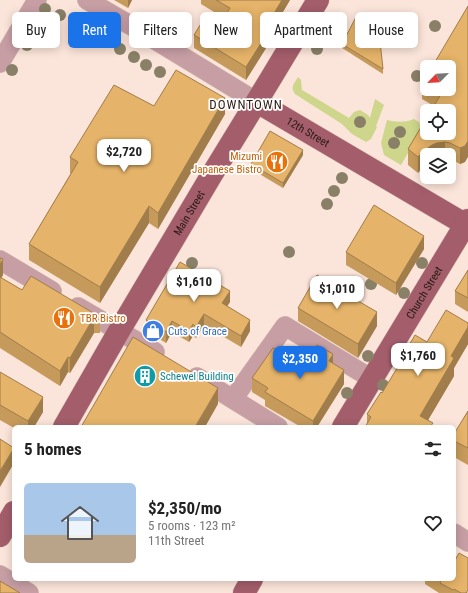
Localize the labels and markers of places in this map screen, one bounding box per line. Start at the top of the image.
pin: $2,720 [91,139,157,173]
restaurant icon: Mizumi Japanese Bistro [264,149,290,175]
place label: Mizumi Japanese Bistro [192,150,262,176]
pin: $1,610 [161,269,227,303]
pin: $1,010 [304,276,370,310]
restaurant icon: TBR Bistro [51,305,77,331]
place label: TBR Bistro [80,312,126,325]
shop icon: Cuts of Grace [140,318,166,344]
place label: Cuts of Grace [168,325,227,338]
pin: $1,760 [385,343,451,377]
pin: $2,350 [267,346,333,380]
building icon: Schewel Building [132,363,158,389]
place label: Schewel Building [160,370,234,383]

